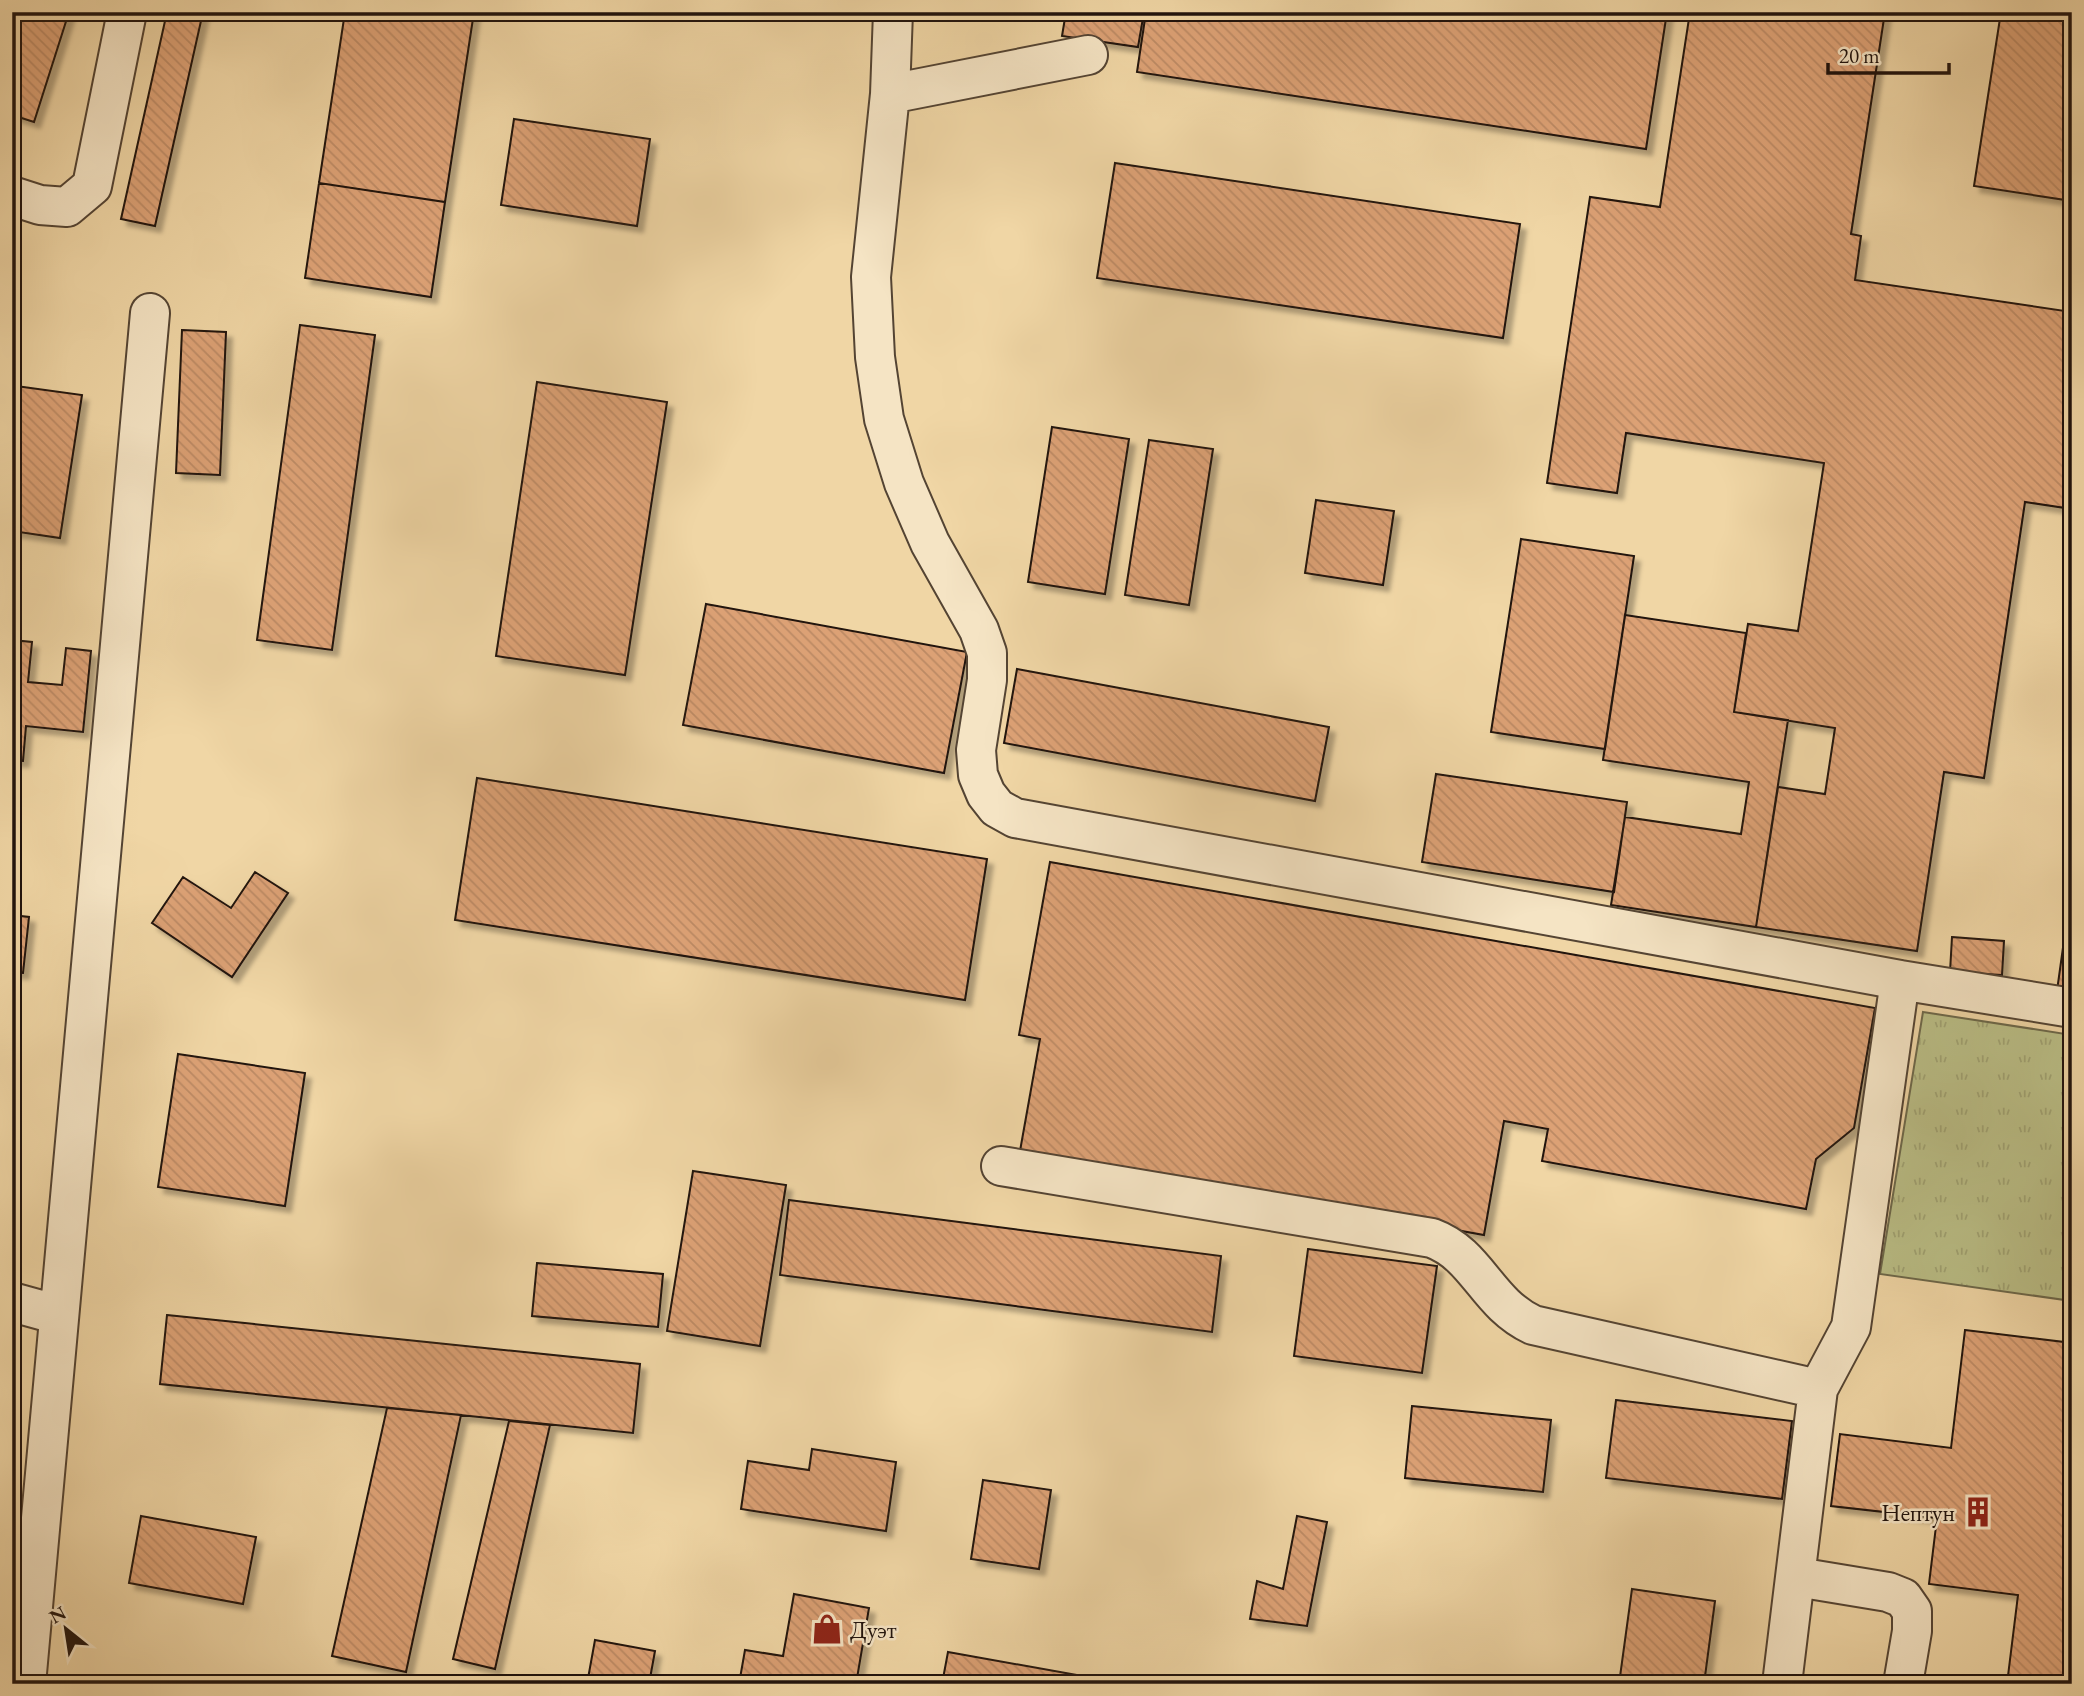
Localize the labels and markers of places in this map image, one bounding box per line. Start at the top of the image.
building icon: Нептун [1961,1495,1995,1529]
place label: Нептун [1881,1497,1955,1528]
shop icon: Дуэт [810,1612,844,1646]
place label: Дуэт [850,1614,897,1645]

